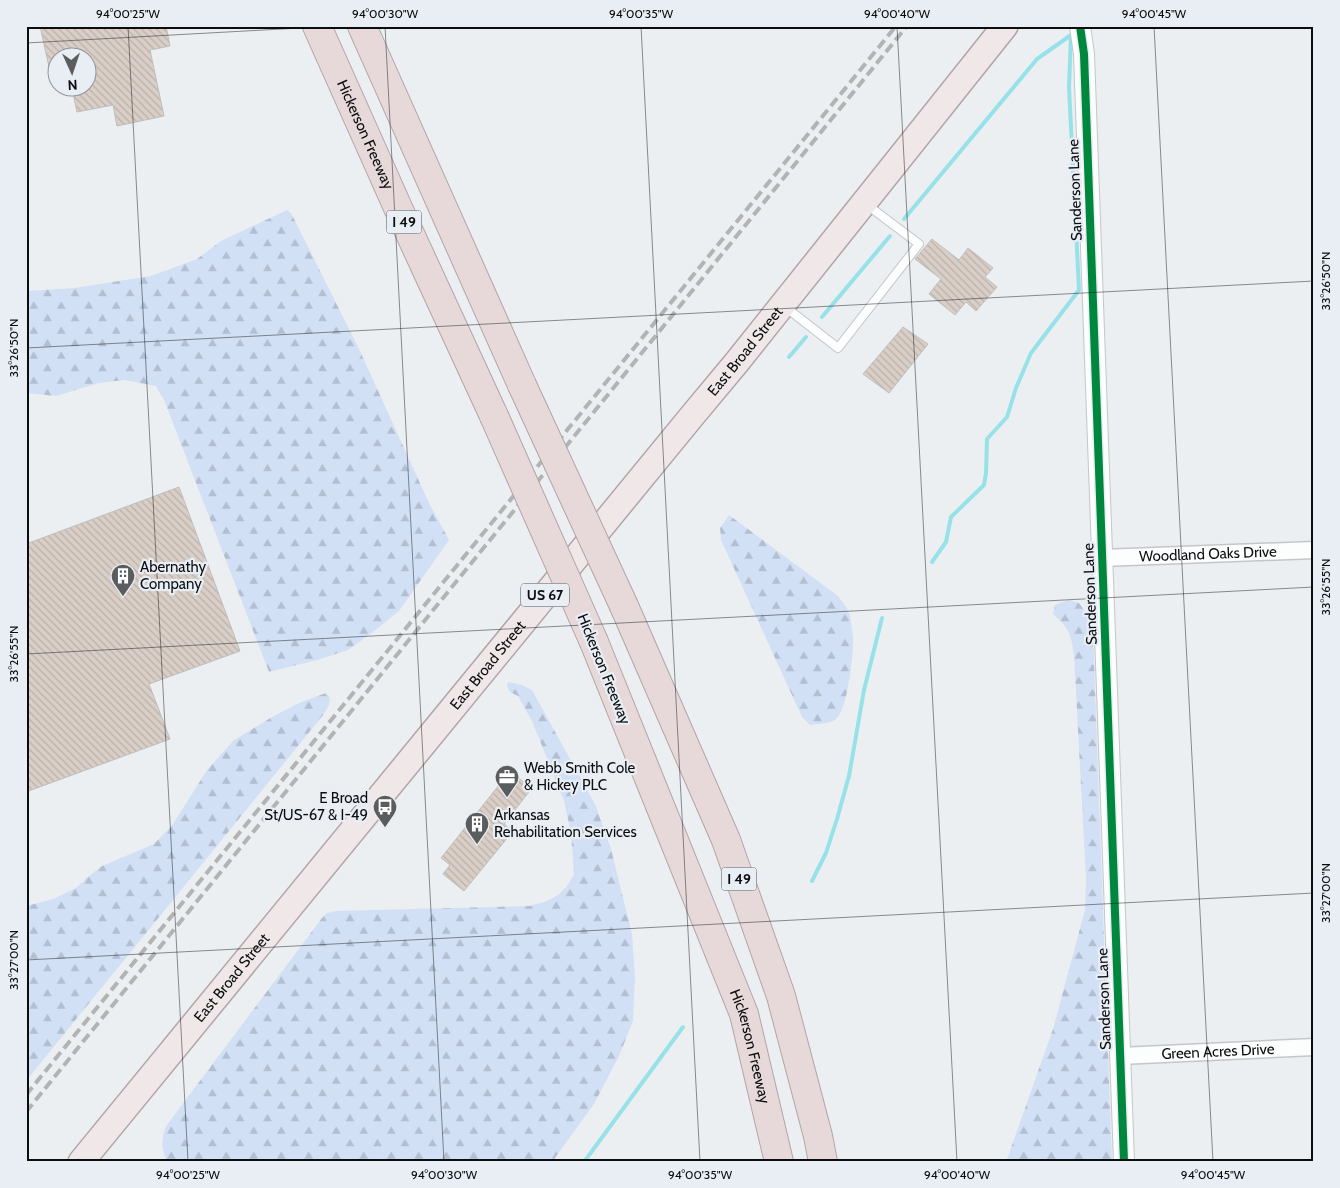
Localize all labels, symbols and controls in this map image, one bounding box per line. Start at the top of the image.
text: 94°00'25"W [96,6,161,21]
text: 94°00'30"W [352,6,419,21]
text: 94°00'35"W [609,6,674,21]
text: 94°00'40"W [864,6,931,21]
text: 94°00'45"W [1122,6,1187,21]
north arrow [48,48,98,98]
text: N [67,76,78,94]
street label: Hickerson Freeway [333,77,398,193]
street label: Sanderson Lane [1064,138,1086,241]
road number: I 49 [386,210,422,233]
text: 33°26'50"N [1318,252,1333,310]
street label: East Broad Street [704,303,786,399]
text: 33°26'50"N [6,319,21,377]
street label: Sanderson Lane [1079,542,1101,645]
street label: Woodland Oaks Drive [1139,542,1277,566]
place label: Abernathy Company [140,558,206,593]
text: 33°26'55"N [1318,559,1333,615]
building icon: Abernathy Company [110,563,136,597]
road number: US 67 [521,584,569,606]
street label: Hickerson Freeway [574,611,635,727]
street label: East Broad Street [446,617,529,713]
text: 33°26'55"N [6,626,21,682]
place label: Webb Smith Cole & Hickey PLC [524,759,636,794]
office icon: Webb Smith Cole & Hickey PLC [494,764,520,798]
place label: E Broad St/US-67 & I-49 [264,789,368,824]
bus stop icon: E Broad St/US-67 & I-49 [372,794,398,828]
place label: Arkansas Rehabilitation Services [494,806,637,841]
building icon: Arkansas Rehabilitation Services [464,811,490,845]
text: 33°27'00"N [1318,863,1333,923]
road number: I 49 [722,868,756,891]
text: 33°27'00"N [6,930,21,990]
street label: East Broad Street [190,930,273,1026]
street label: Sanderson Lane [1093,947,1115,1050]
street label: Hickerson Freeway [726,986,774,1106]
street label: Green Acres Drive [1161,1040,1275,1063]
text: 94°00'25"W [156,1167,221,1182]
text: 94°00'30"W [411,1167,478,1182]
text: 94°00'35"W [668,1167,733,1182]
text: 94°00'40"W [924,1167,991,1182]
text: 94°00'45"W [1181,1167,1246,1182]

